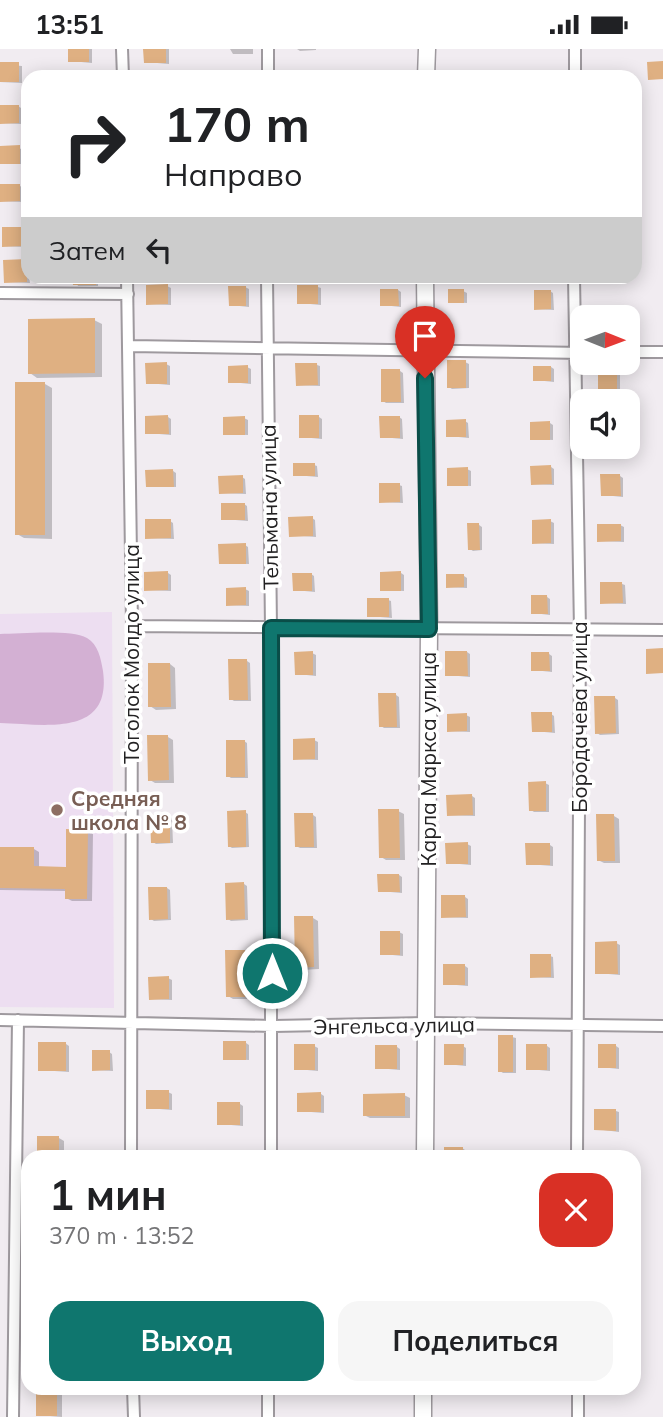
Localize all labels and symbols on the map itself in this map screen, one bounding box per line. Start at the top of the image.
north arrow [570,305,640,375]
pin [395,306,455,378]
street label: Тельмана улица [255,424,283,590]
street label: Тоголок Молдо улица [118,544,144,764]
street label: Бородачева улица [566,621,592,813]
street label: Карла Маркса улица [415,652,441,866]
place label: Средняя школа № 8 [71,785,187,835]
marker: Средняя школа № 8 [49,802,65,818]
position arrow [235,936,309,1010]
street label: Энгельса улица [313,1011,475,1039]

